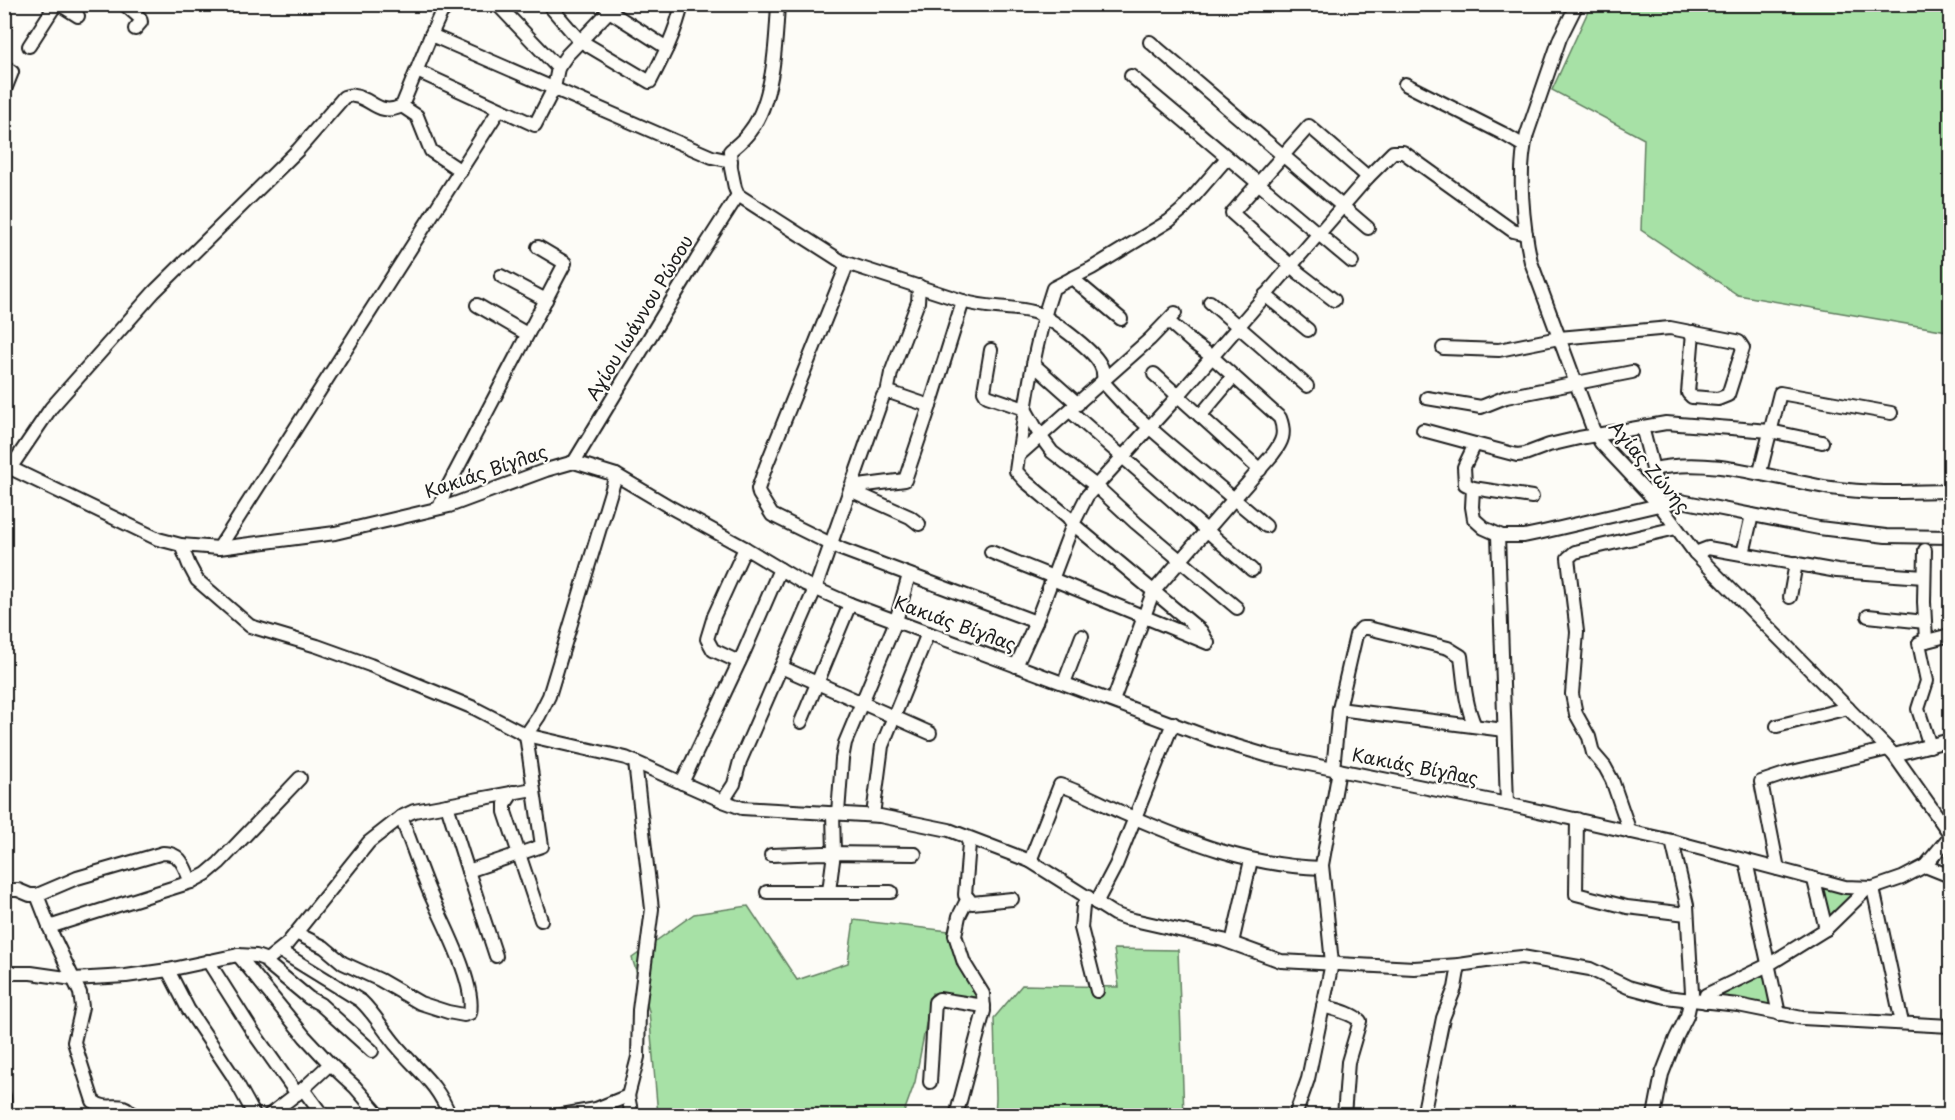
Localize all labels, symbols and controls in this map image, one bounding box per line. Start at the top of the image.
street label: Αγίου Ιωάννου Ρώσου [578,229,699,405]
street label: Αγίας Ζώνης [1603,414,1697,518]
street label: Κακιάς Βίγλας [421,437,550,504]
street label: Κακιάς Βίγλας [891,588,1020,657]
street label: Κακιάς Βίγλας [1350,740,1481,791]

